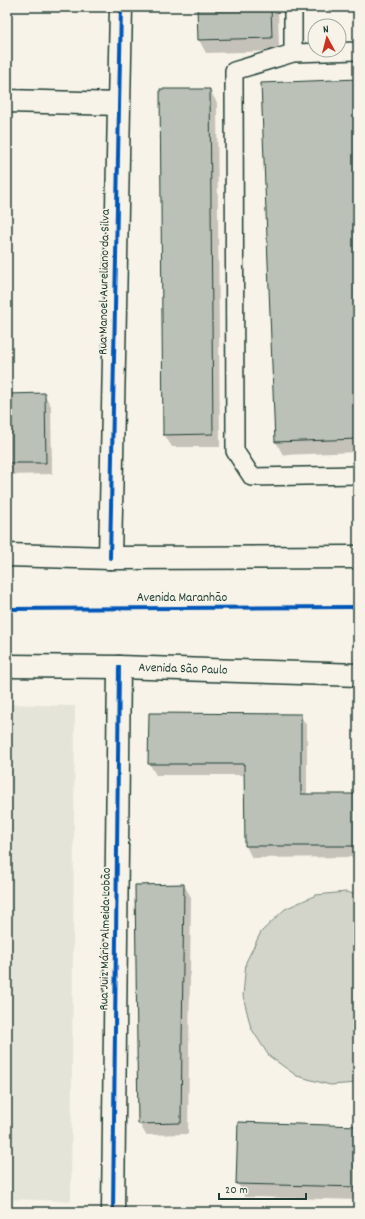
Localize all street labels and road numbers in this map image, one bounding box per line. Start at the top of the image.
street label: Rua Manoel Aureliano da Silva [94,208,116,355]
street label: Avenida Maranhão [137,589,228,608]
street label: Avenida São Paulo [138,658,228,680]
street label: Rua Juiz Mário Almeida Lobão [95,867,117,1011]

